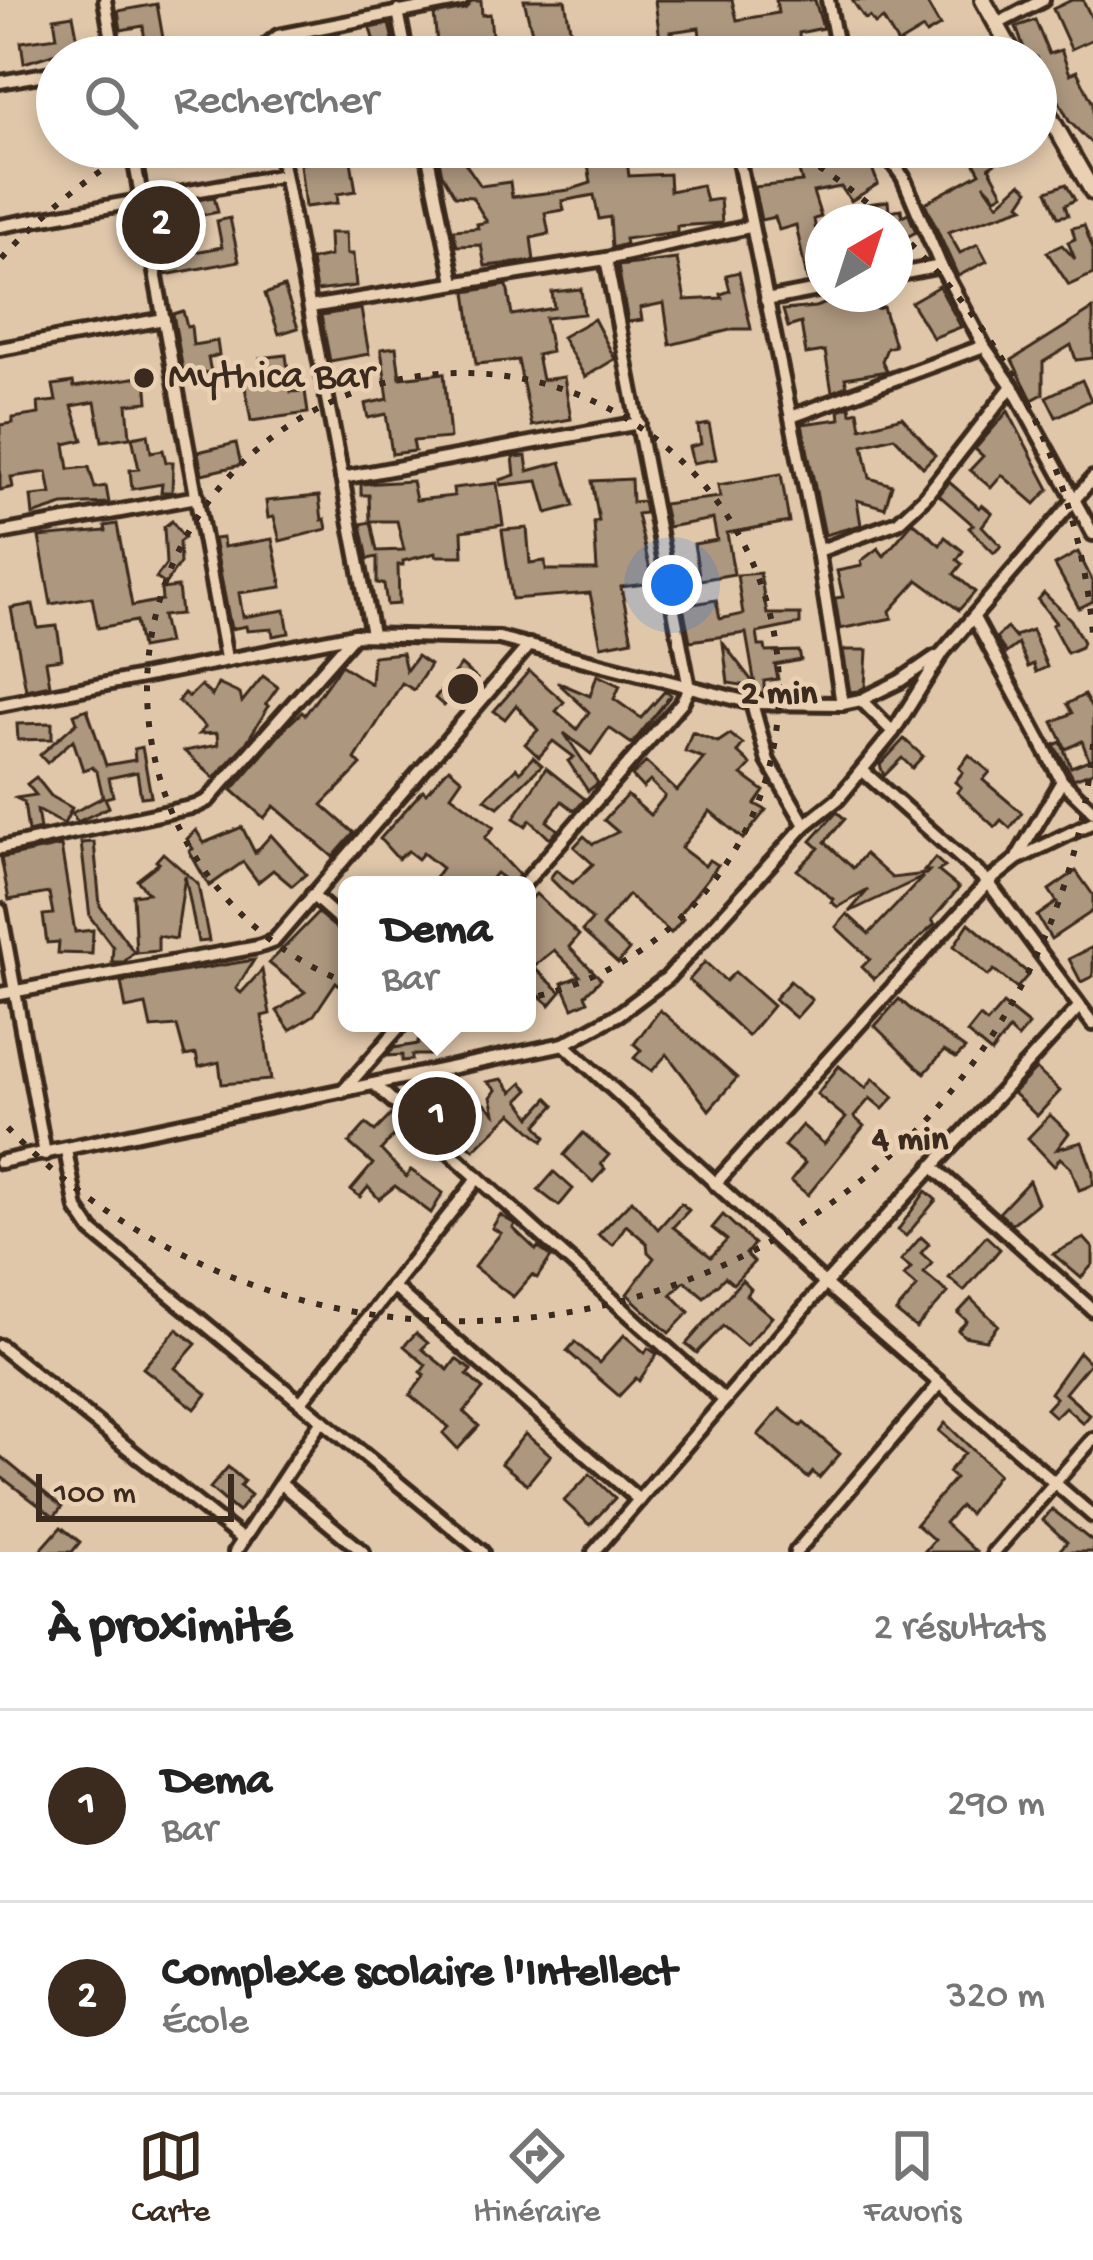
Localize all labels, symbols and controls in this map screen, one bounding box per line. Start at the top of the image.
search box [36,36,1057,168]
icon: search [78,69,144,135]
text: Rechercher [174,76,378,129]
pin: 2 [122,180,200,270]
north arrow [805,204,913,312]
place label: Mythica Bar [168,354,377,403]
marker: Mythica Bar [131,365,157,391]
your location [642,555,702,615]
centre of rings [442,668,484,710]
text: 2 min [741,674,818,717]
popup [338,876,536,1032]
text: Dema [382,905,492,958]
text: Bar [382,958,438,1004]
pin: 1 [398,1071,476,1161]
text: 4 min [871,1120,949,1163]
scale bar [36,1468,234,1521]
text: 100 m [54,1476,136,1514]
text: À proximité [48,1600,292,1660]
text: 2 résultats [874,1607,1045,1653]
text: Dema [162,1756,272,1809]
text: 1 [79,1783,95,1829]
text: 290 m [947,1783,1045,1829]
text: Bar [162,1809,217,1855]
text: Complexe scolaire l'Intellect [162,1948,676,2001]
text: 2 [77,1975,97,2021]
text: 320 m [947,1975,1045,2021]
text: École [162,2001,249,2047]
tab: Carte [132,2123,210,2233]
tab: Itinéraire [473,2123,600,2233]
tab: Favoris [864,2123,961,2233]

